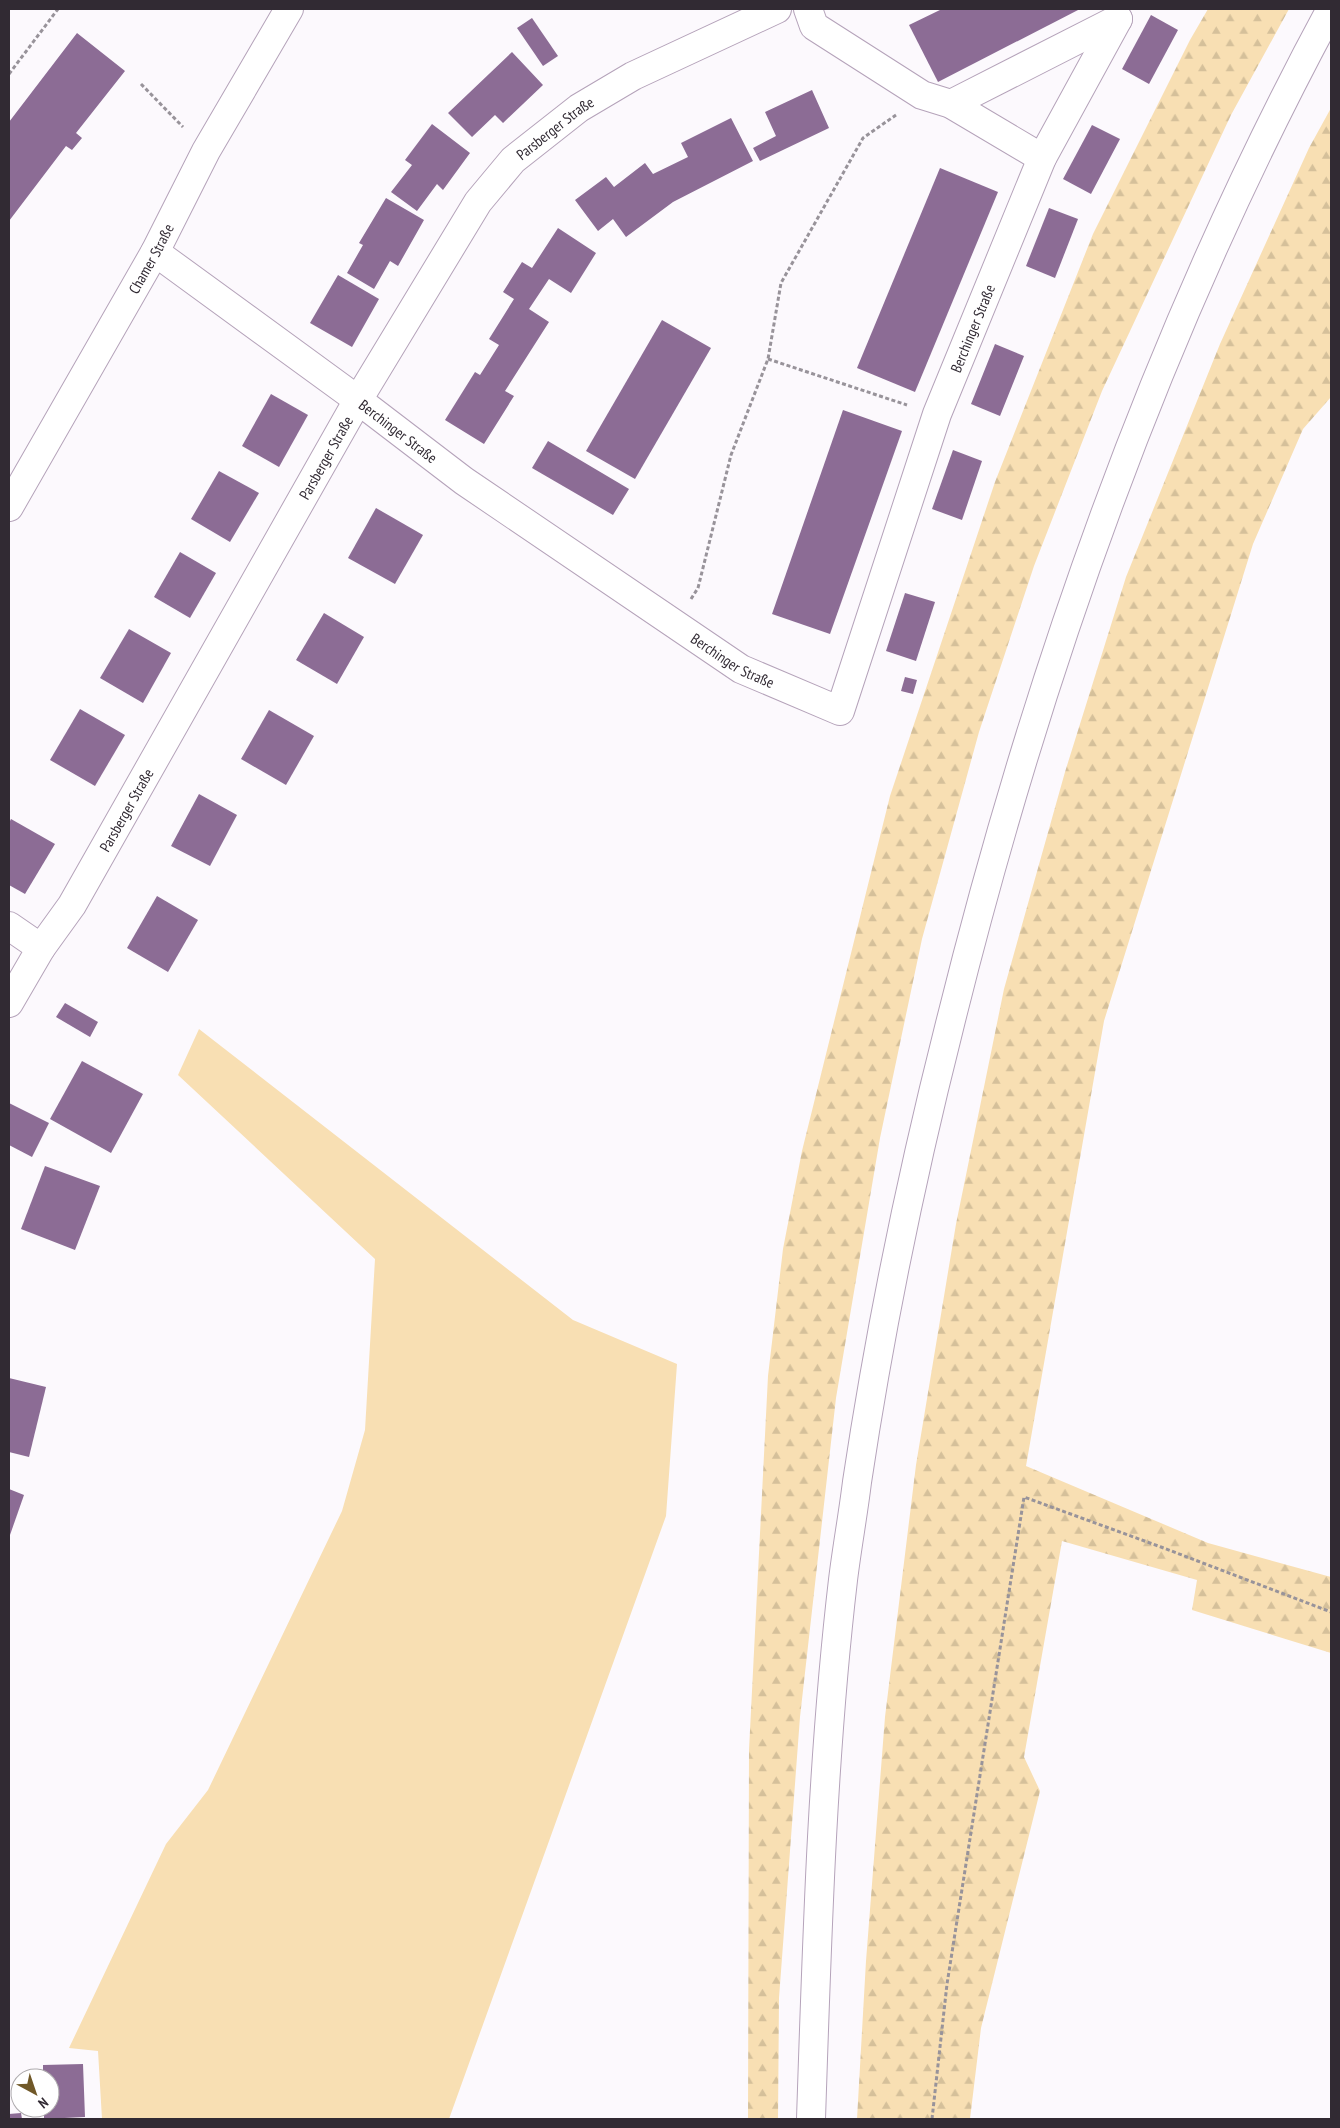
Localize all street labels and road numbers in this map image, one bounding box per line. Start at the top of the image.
street label: Parsberger Straße [512,92,597,163]
street label: Chamer Straße [124,220,177,297]
street label: Berchinger Straße [946,281,999,375]
street label: Berchinger Straße [355,395,441,467]
street label: Parsberger Straße [294,412,357,502]
street label: Berchinger Straße [688,628,777,692]
street label: Parsberger Straße [95,765,157,855]

